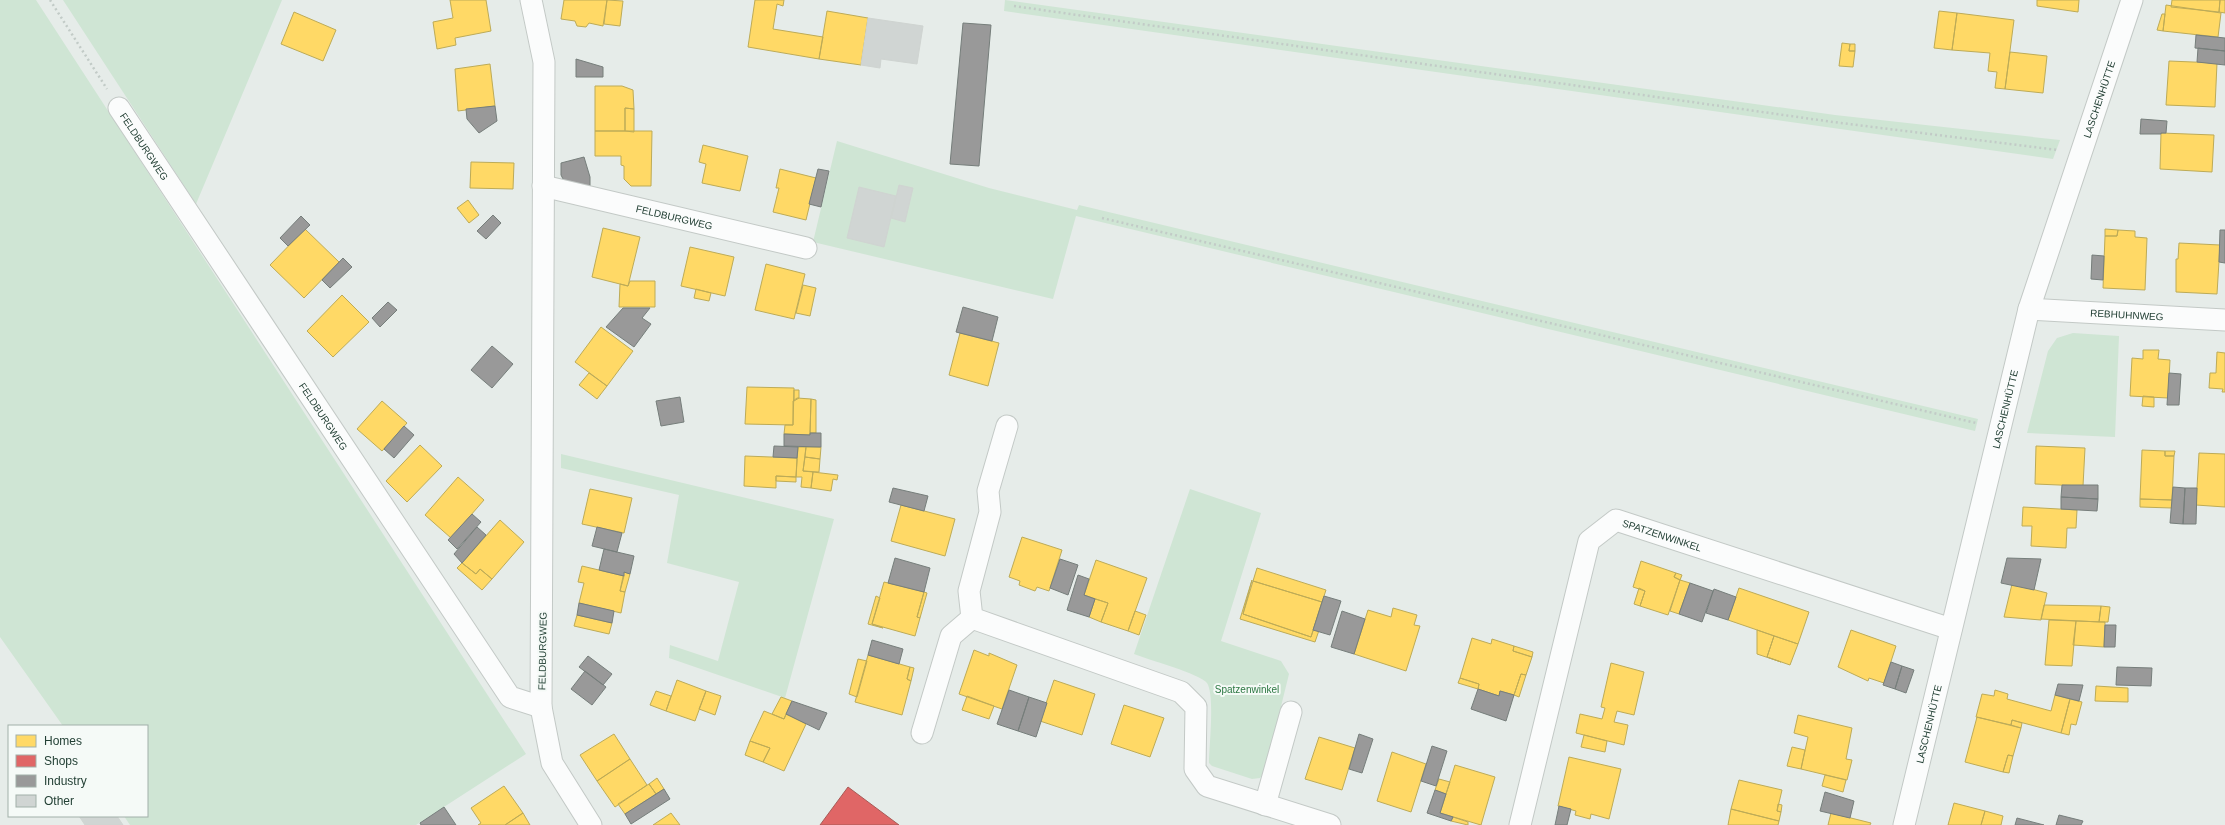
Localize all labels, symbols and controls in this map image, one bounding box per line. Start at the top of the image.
street label: LASCHENHÜTTE [2081,59,2117,139]
street label: FELDBURGWEG [118,111,170,182]
street label: FELDBURGWEG [635,203,714,232]
street label: REBHUHNWEG [2090,307,2164,323]
street label: LASCHENHÜTTE [1990,368,2020,450]
street label: FELDBURGWEG [297,381,350,452]
street label: SPATZENWINKEL [1621,517,1704,554]
street label: FELDBURGWEG [536,612,549,690]
street label: LASCHENHÜTTE [1914,683,1944,765]
park label: Spatzenwinkel [1215,684,1279,695]
legend [8,725,148,817]
text: Homes [44,734,82,748]
text: Shops [44,754,78,768]
text: Industry [44,774,87,788]
text: Other [44,794,74,808]

